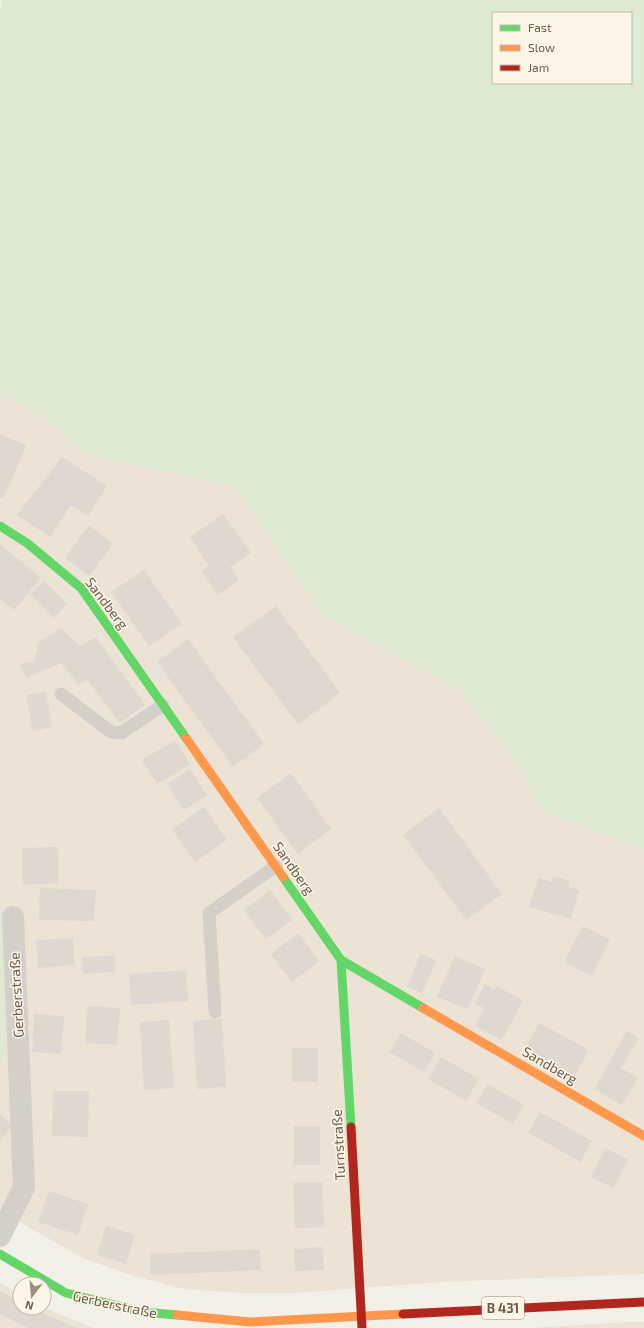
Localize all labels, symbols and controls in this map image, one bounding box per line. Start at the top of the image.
legend [492,12,632,84]
text: Fast [528,20,552,34]
text: Slow [528,40,555,54]
text: Jam [528,60,549,74]
street label: Sandberg [82,574,132,632]
street label: Sandberg [270,838,318,898]
street label: Gerberstraße [5,952,27,1038]
street label: Sandberg [520,1042,581,1088]
street label: Turnstraße [328,1109,348,1181]
north arrow [12,1276,52,1316]
street label: Gerberstraße [71,1287,159,1321]
road number: B 431 [482,1297,524,1319]
text: N [23,1299,35,1313]

